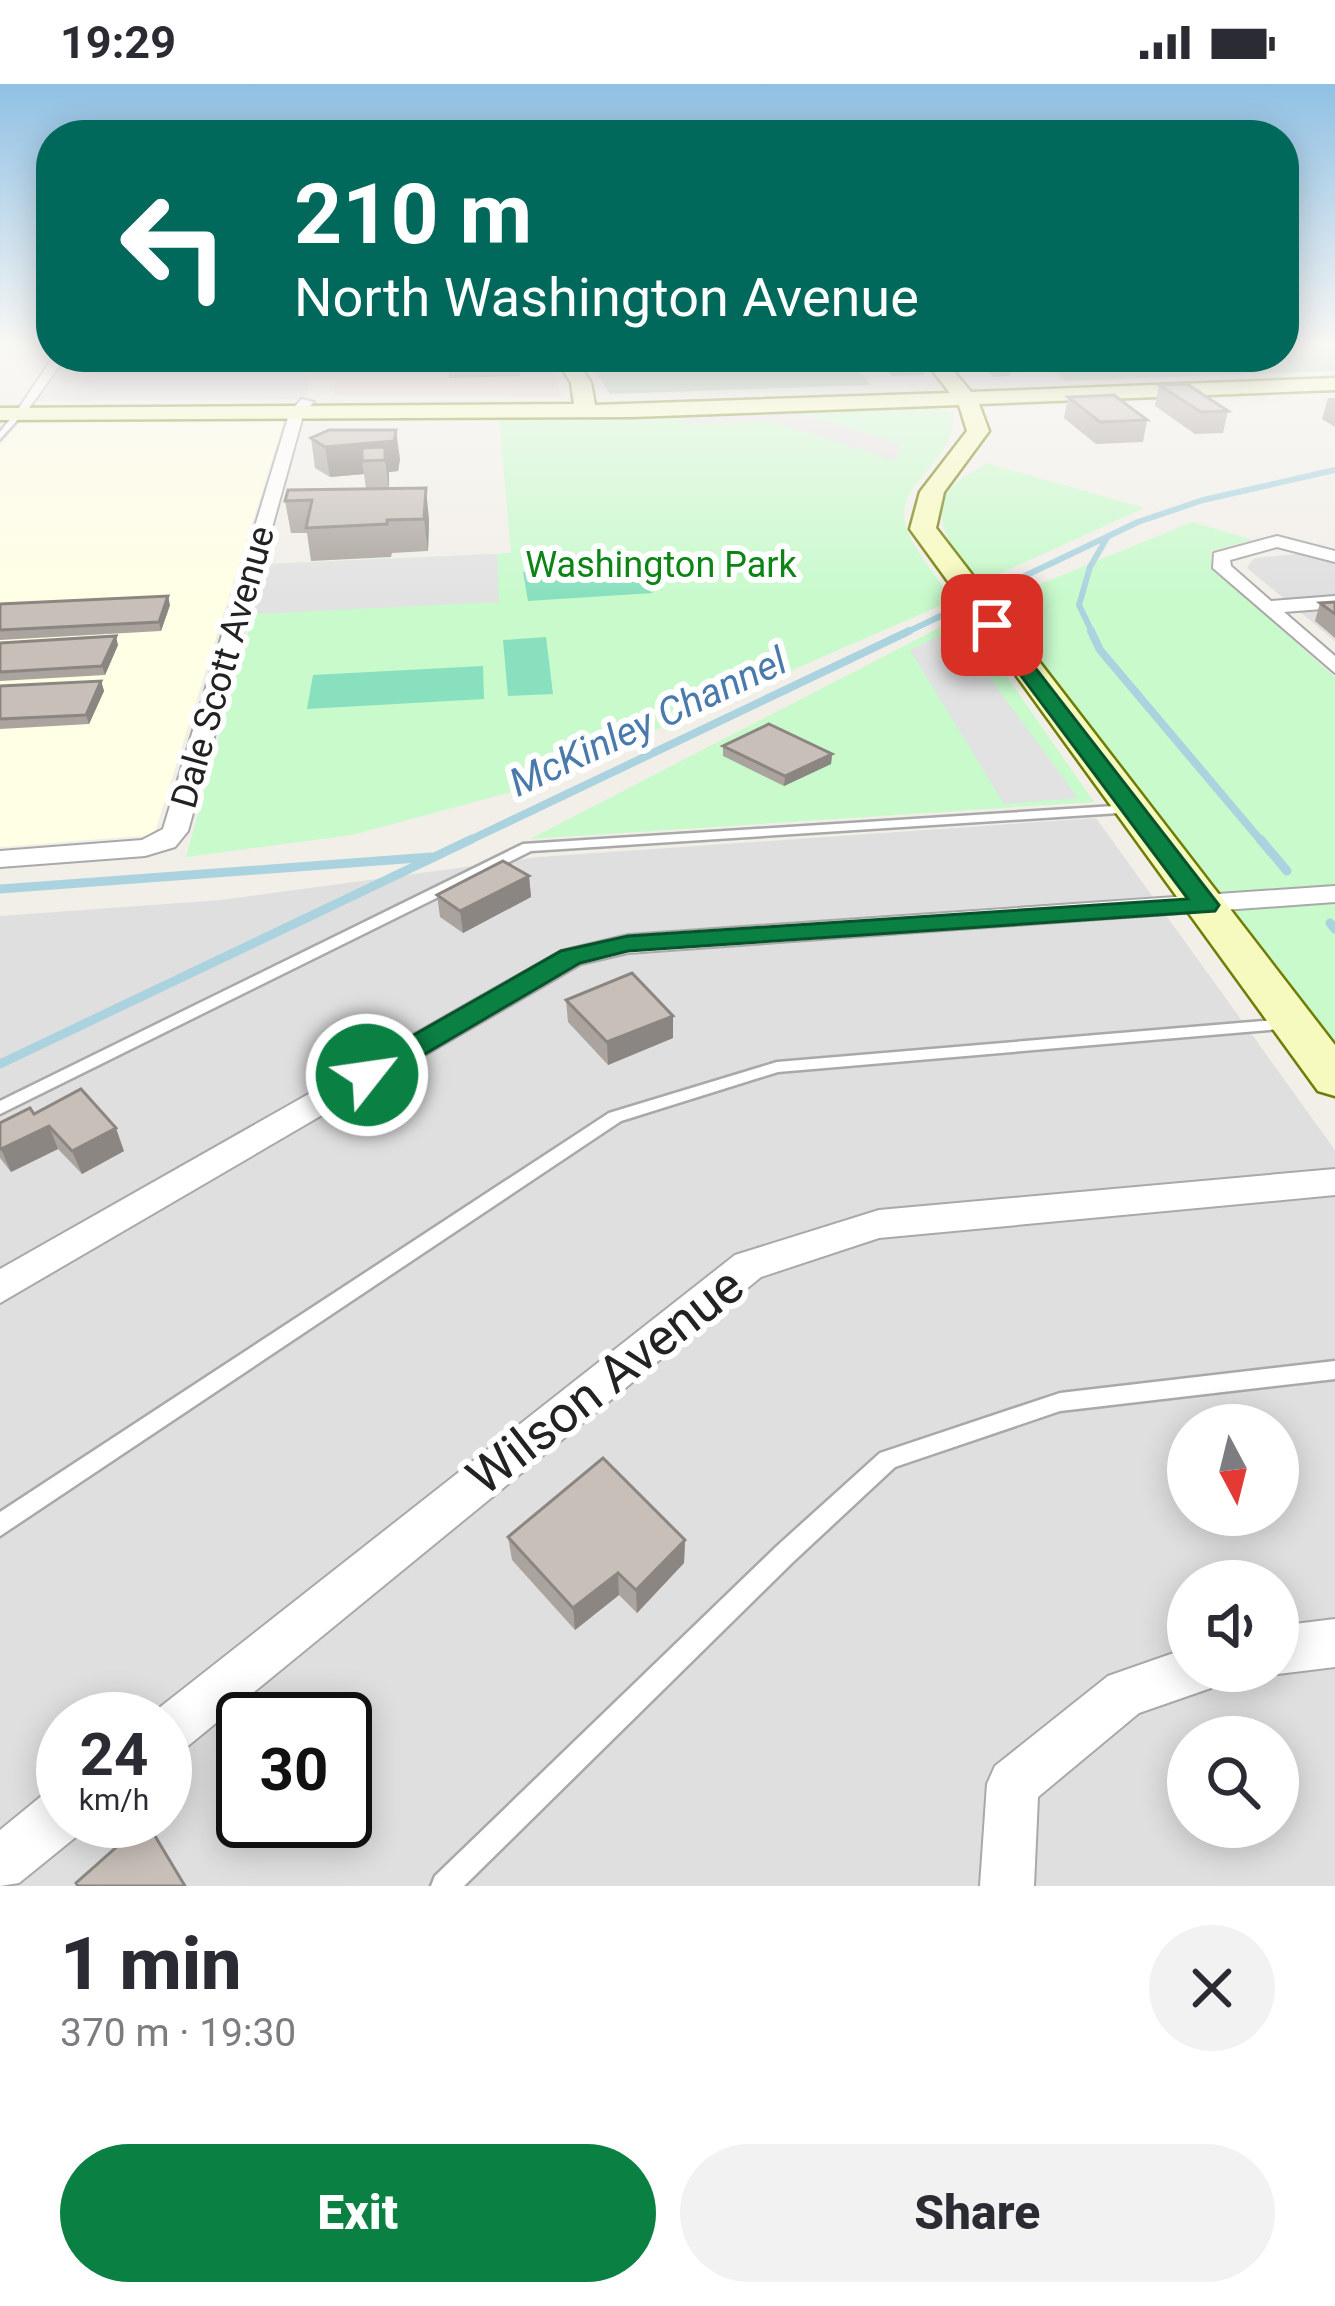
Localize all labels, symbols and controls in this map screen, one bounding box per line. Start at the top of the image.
text: 19:29 [60,16,176,69]
text: 210 m [294,165,532,264]
icon: left [96,168,252,324]
text: North Washington Avenue [294,266,919,329]
street label: Dale Scott Avenue [163,521,283,813]
park label: Washington Park [525,544,798,586]
pin [941,574,1043,676]
icon: arrive [959,592,1025,658]
water label: McKinley Channel [502,637,794,806]
position arrow [304,1012,430,1138]
street label: Wilson Avenue [456,1255,754,1507]
north arrow [1167,1404,1299,1536]
map controls [1167,1404,1299,1848]
button: sound [1167,1560,1299,1692]
speed limit sign: 30 [216,1692,372,1848]
button: search [1167,1716,1299,1848]
text: 24 [80,1719,148,1790]
text: km/h [79,1782,149,1817]
text: 1 min [60,1922,242,2007]
button: close [1149,1925,1275,2051]
text: 370 m · 19:30 [60,2010,296,2056]
button: Exit [60,2144,656,2282]
button: Share [680,2144,1275,2282]

